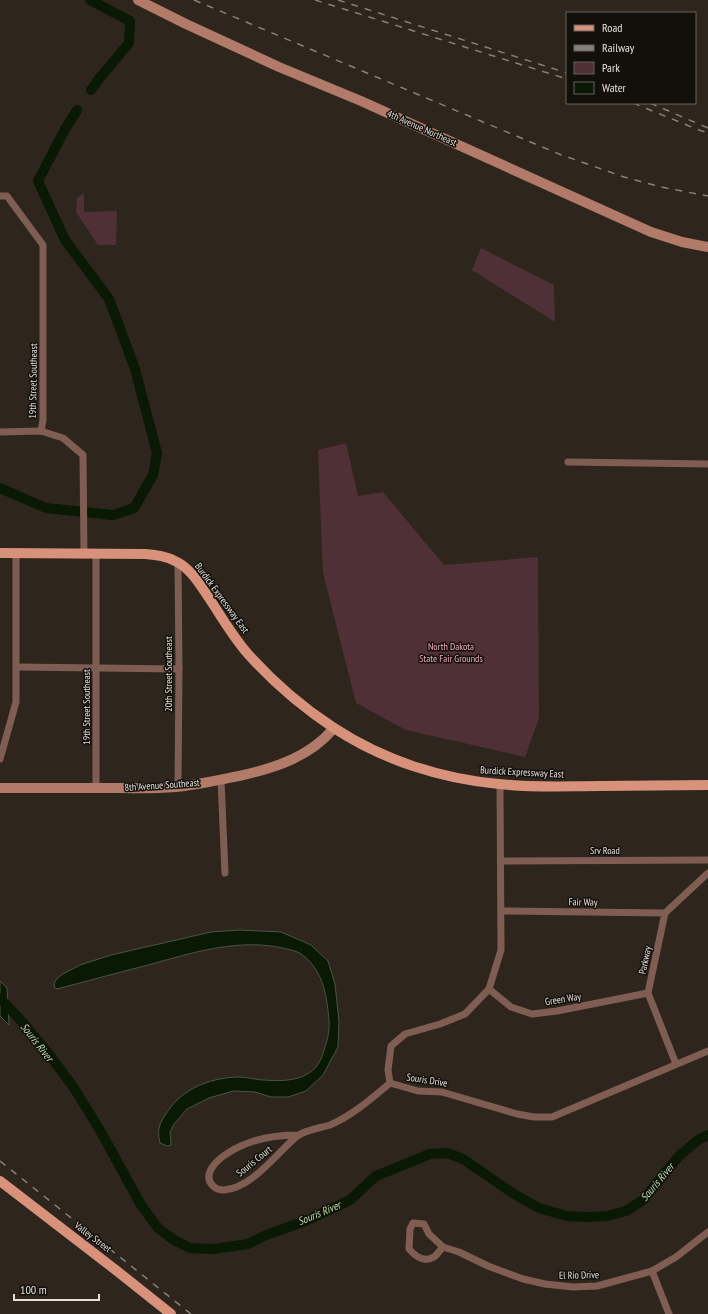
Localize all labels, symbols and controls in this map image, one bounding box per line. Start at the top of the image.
legend [566,12,696,104]
text: Road [602,20,622,35]
text: Railway [602,40,635,55]
text: Park [602,60,620,75]
text: Water [602,80,627,95]
street label: 4th Avenue Northeast [385,107,459,149]
street label: 19th Street Southeast [26,343,40,419]
street label: Burdick Expressway East [192,560,252,636]
street label: 20th Street Southeast [162,636,175,712]
park label: North Dakota State Fair Grounds [419,640,483,665]
street label: 19th Street Southeast [80,669,93,745]
street label: Burdick Expressway East [480,763,564,781]
street label: 8th Avenue Southeast [124,776,200,794]
street label: Srv Road [590,844,620,857]
street label: Fair Way [568,895,598,909]
street label: Parkway [636,944,654,975]
street label: Green Way [544,990,582,1008]
water label: Souris River [18,1020,58,1066]
street label: Souris Drive [405,1070,449,1090]
street label: Souris Court [234,1143,275,1179]
water label: Souris River [637,1159,678,1204]
water label: Souris River [295,1197,344,1228]
street label: Valley Street [71,1218,114,1255]
street label: El Rio Drive [559,1268,599,1282]
scale bar [14,1276,99,1302]
text: 100 m [20,1282,47,1297]

